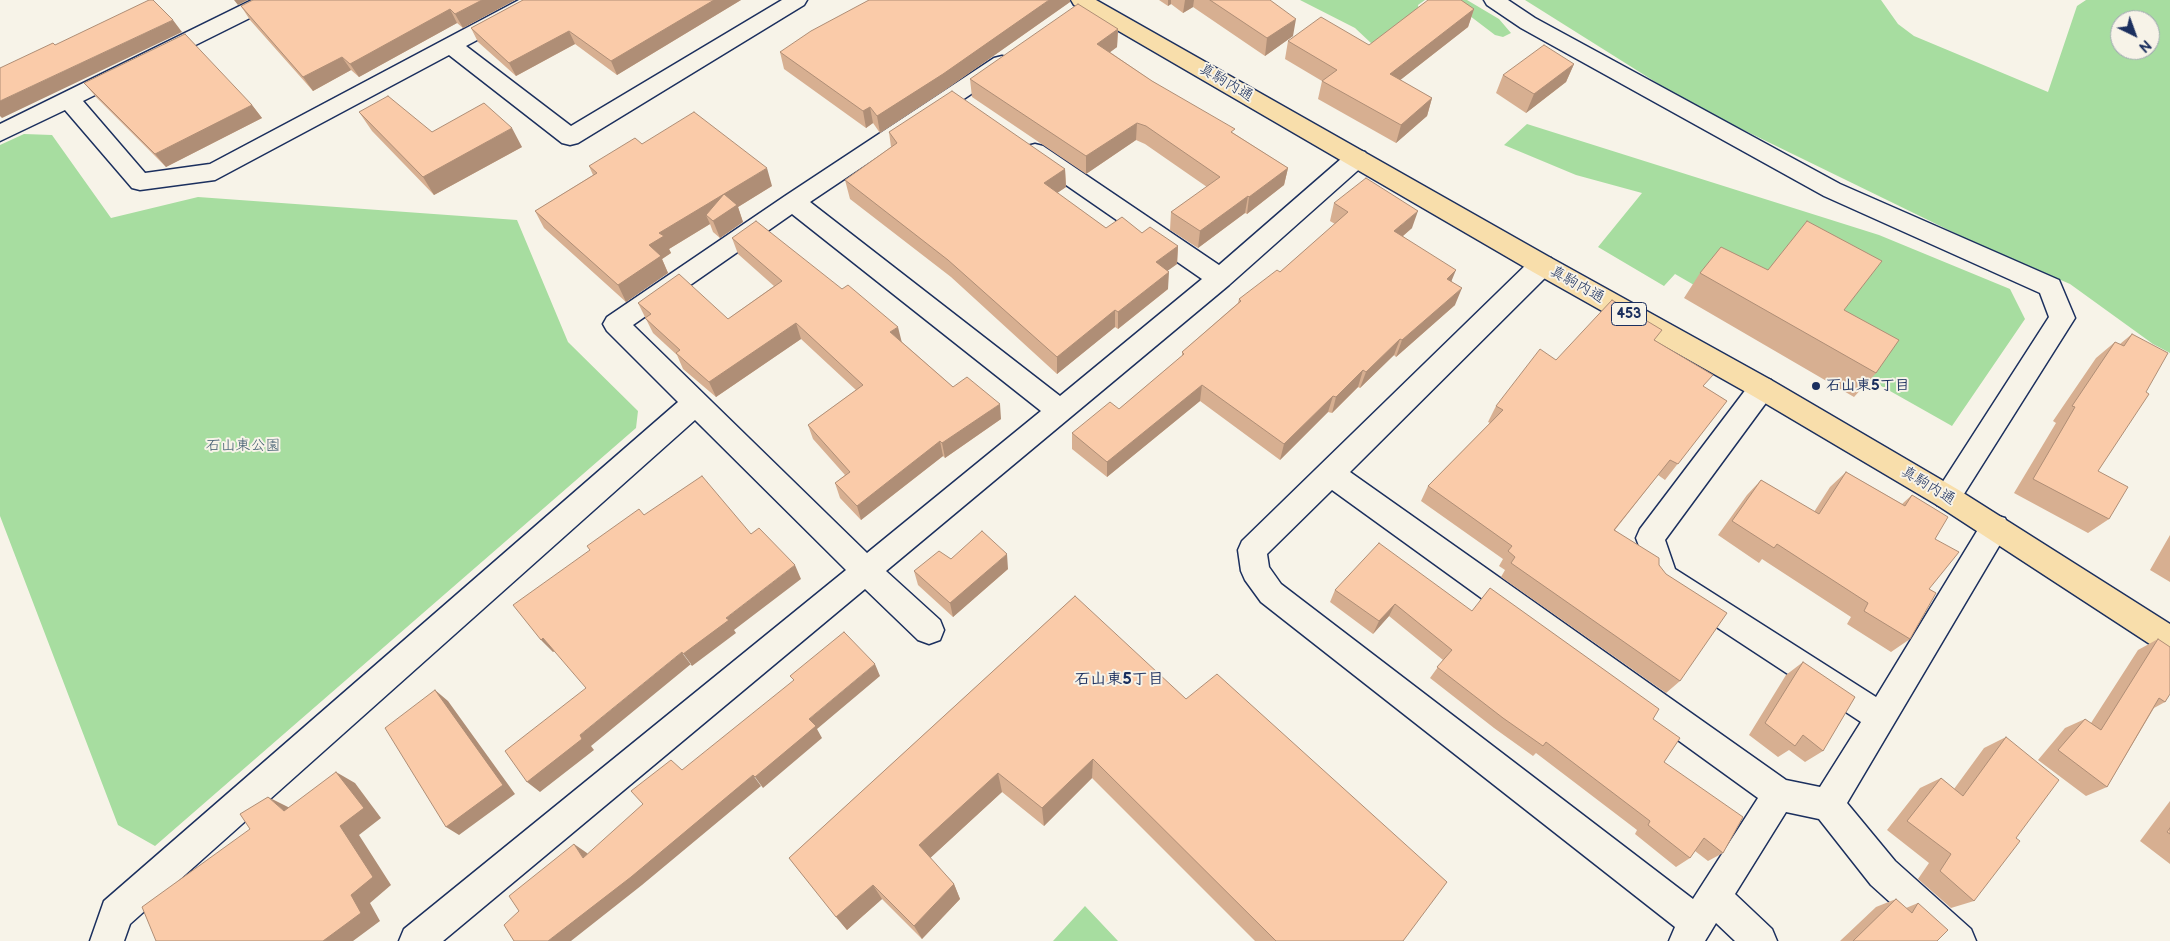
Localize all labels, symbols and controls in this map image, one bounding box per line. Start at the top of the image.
north arrow [2110,10,2160,60]
text: N [2135,36,2154,56]
street label: 真駒内通 [1196,60,1256,106]
street label: 真駒内通 [1546,263,1608,307]
road number: 453 [1612,302,1646,326]
place label: 石山東5丁目 [1826,377,1910,395]
marker: 石山東5丁目 [1810,380,1822,392]
park label: 石山東公園 [206,437,280,455]
street label: 真駒内通 [1898,463,1958,509]
district label: 石山東5丁目 [1074,670,1164,690]

